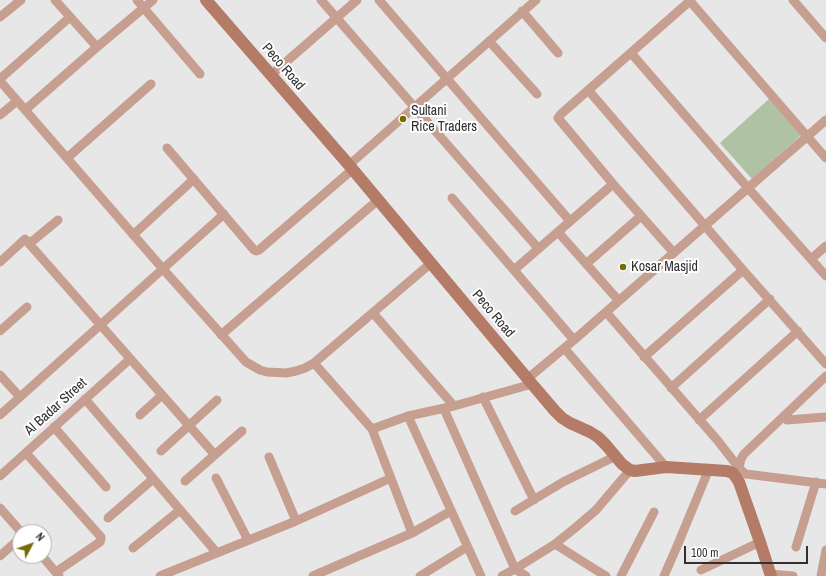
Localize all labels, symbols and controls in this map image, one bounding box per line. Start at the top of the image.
street label: Peco Road [258,40,308,94]
place label: Sultani Rice Traders [411,103,477,136]
marker: Sultani Rice Traders [398,114,408,124]
place label: Kosar Masjid [631,259,698,275]
marker: Kosar Masjid [618,262,628,272]
street label: Peco Road [468,287,518,341]
street label: Al Badar Street [21,375,91,439]
north arrow [12,524,52,564]
text: N [33,530,48,544]
scale bar [686,538,810,564]
text: 100 m [691,545,718,561]

